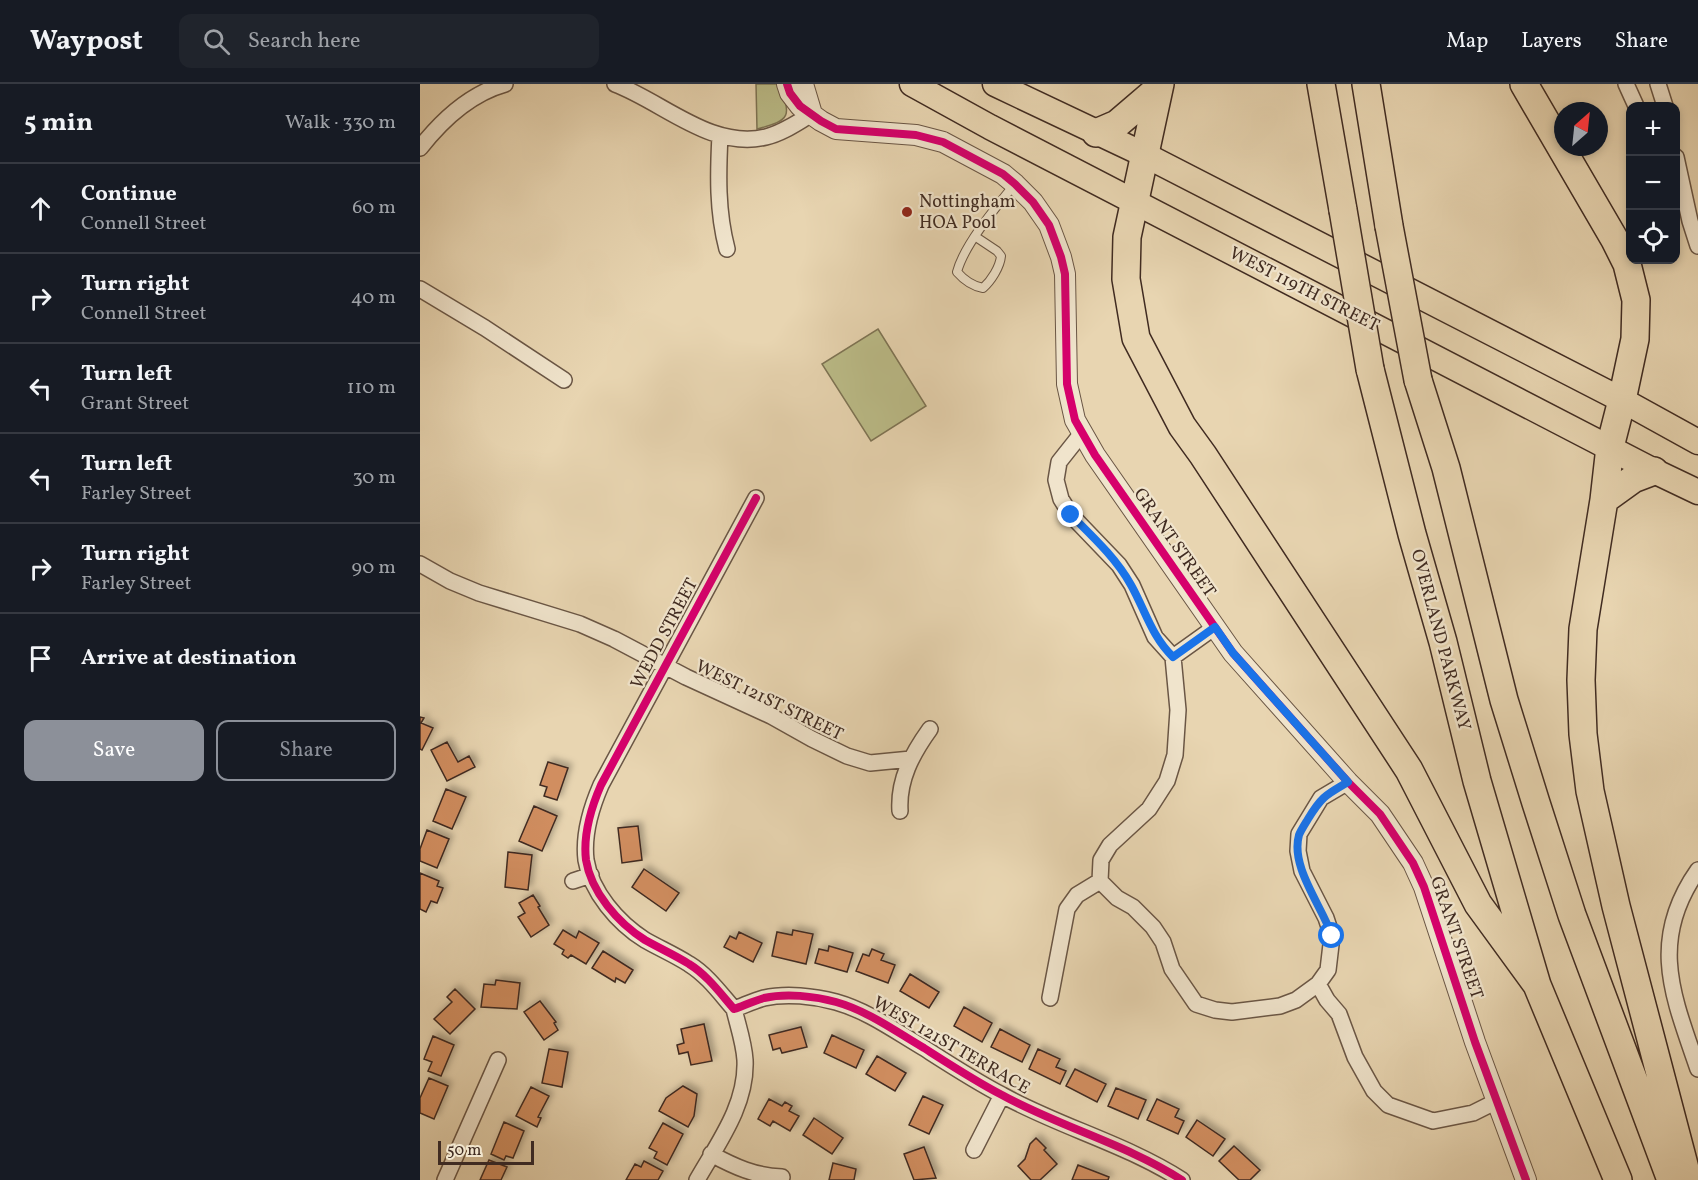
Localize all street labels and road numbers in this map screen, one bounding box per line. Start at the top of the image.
street label: WEST 119TH STREET [1225,241,1384,339]
street label: GRANT STREET [1127,483,1221,603]
street label: OVERLAND PARKWAY [1404,547,1476,733]
street label: WEDD STREET [625,574,705,694]
street label: WEST 121ST STREET [691,654,847,748]
street label: GRANT STREET [1423,873,1489,1003]
street label: WEST 121ST TERRACE [868,991,1034,1101]

